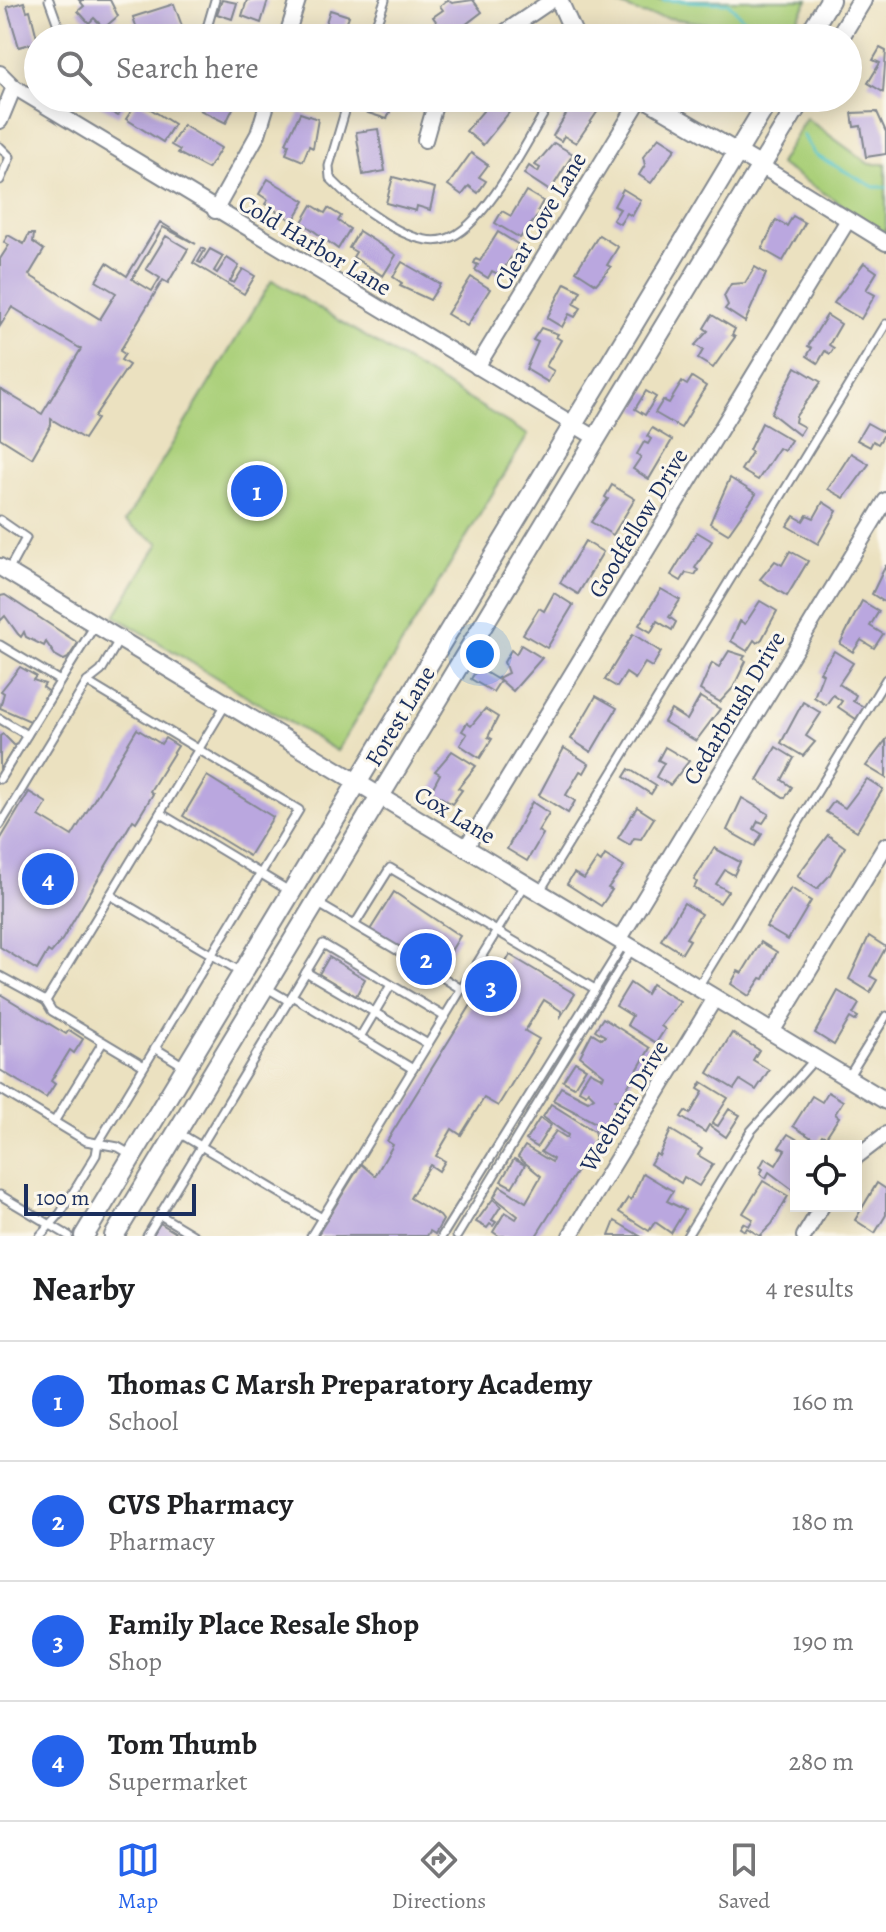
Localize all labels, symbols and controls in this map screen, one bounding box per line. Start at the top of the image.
search box [24,24,862,112]
icon: search [52,46,96,90]
text: Search here [116,48,259,88]
street label: Clear Cove Lane [486,146,594,296]
street label: Cold Harbor Lane [232,187,398,303]
street label: Goodfellow Drive [581,442,695,604]
pin: 1 [231,461,283,521]
street label: Cedarbrush Drive [675,625,793,791]
your location [460,634,500,674]
street label: Forest Lane [357,660,443,772]
street label: Cox Lane [408,778,502,852]
pin: 4 [22,849,74,909]
pin: 2 [400,929,452,989]
pin: 3 [465,956,517,1016]
street label: Weeburn Drive [572,1034,676,1179]
map controls [790,1140,862,1212]
button: locate [790,1140,862,1212]
scale bar [24,1180,196,1216]
text: 100 m [36,1183,90,1213]
text: Nearby [32,1265,135,1312]
text: 4 results [766,1271,854,1306]
text: Thomas C Marsh Preparatory Academy [108,1364,592,1404]
text: 1 [53,1384,63,1419]
text: 160 m [792,1384,854,1419]
text: School [108,1404,178,1439]
text: CVS Pharmacy [108,1484,293,1524]
text: 2 [52,1504,64,1539]
text: 180 m [792,1504,854,1539]
text: Pharmacy [108,1524,215,1559]
text: Family Place Resale Shop [108,1604,419,1644]
text: 3 [52,1624,64,1659]
text: 190 m [793,1624,854,1659]
text: Shop [108,1644,162,1679]
text: Tom Thumb [108,1724,257,1764]
text: 4 [52,1744,64,1779]
text: 280 m [788,1744,854,1779]
text: Supermarket [108,1764,248,1799]
tab: Map [116,1838,160,1916]
tab: Directions [392,1838,486,1916]
tab: Saved [718,1838,770,1916]

